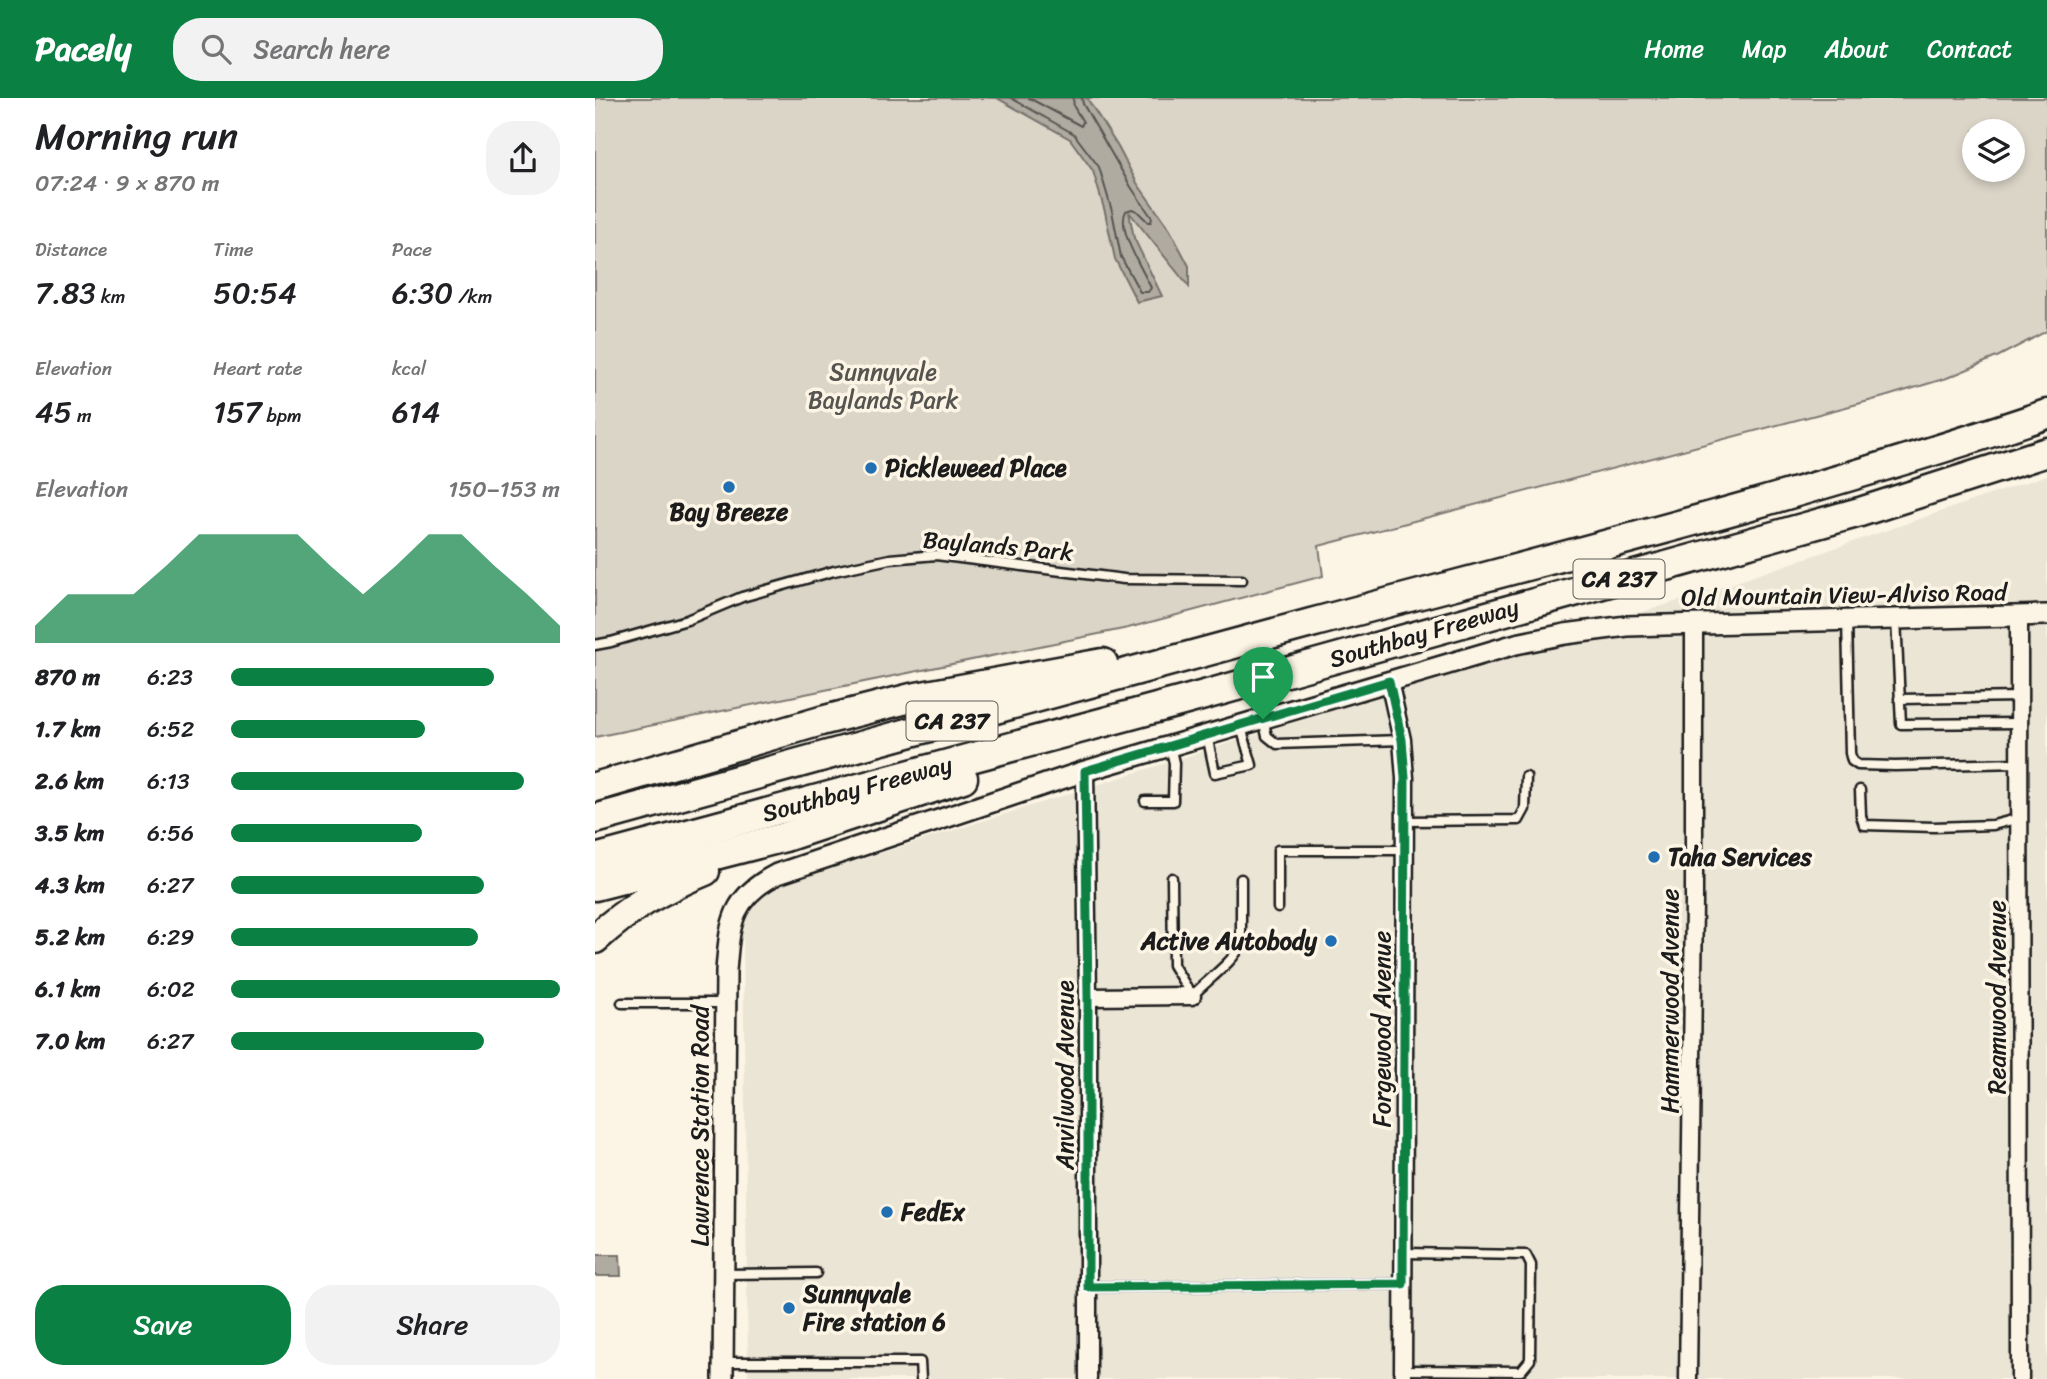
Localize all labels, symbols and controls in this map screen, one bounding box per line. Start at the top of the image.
search box [173,18,663,81]
text: Pacely [35,20,131,78]
text: Search here [253,26,390,72]
text: Home [1644,28,1704,70]
text: Map [1742,28,1786,70]
text: About [1824,28,1889,70]
text: Contact [1927,28,2012,70]
icon: search [197,30,235,68]
text: Morning run [35,103,238,170]
map controls [1962,119,2025,182]
button: layers [1962,119,2025,182]
button: share [486,121,560,195]
text: 07:24 · 9 × 870 m [35,163,219,204]
text: Distance [35,233,107,266]
text: Time [213,233,254,266]
text: Pace [392,233,432,266]
text: 7.83 [35,266,96,320]
text: 50:54 [213,266,297,320]
text: 6:30 [392,266,453,320]
text: km [96,280,125,313]
text: /km [453,280,492,313]
park label: Sunnyvale Baylands Park [808,351,959,421]
text: Elevation [35,352,112,385]
text: Heart rate [213,352,303,385]
text: kcal [392,352,426,385]
text: 45 [35,385,72,439]
text: 157 [213,385,262,439]
text: 614 [392,385,440,439]
text: m [72,399,92,432]
text: bpm [262,399,302,432]
place label: Pickleweed Place [885,447,1067,489]
marker: Pickleweed Place [863,460,879,476]
text: Elevation [35,469,128,510]
text: 150–153 m [448,469,560,510]
marker: Bay Breeze [721,479,737,495]
place label: Bay Breeze [670,491,789,533]
street label: Baylands Park [921,519,1075,574]
road number: CA 237 [1573,559,1665,598]
street label: Old Mountain View-Alviso Road [1681,571,2010,619]
street label: Southbay Freeway [1324,586,1524,680]
pin [1233,647,1293,719]
text: 870 m [35,657,100,698]
text: 6:23 [147,657,193,698]
icon: arrive [1244,658,1282,696]
road number: CA 237 [907,702,997,740]
text: 1.7 km [35,709,101,750]
text: 6:52 [147,709,194,750]
street label: Southbay Freeway [757,743,957,835]
text: 2.6 km [35,761,104,802]
text: 6:13 [147,761,190,802]
text: 3.5 km [35,813,104,854]
text: 6:56 [147,813,194,854]
place label: Taha Services [1668,836,1813,878]
marker: Taha Services [1646,849,1662,865]
text: 4.3 km [35,865,105,906]
text: 6:27 [147,865,193,906]
street label: Hammerwood Avenue [1649,889,1691,1114]
street label: Reamwood Avenue [1976,900,2018,1094]
text: 5.2 km [35,917,105,958]
text: 6:29 [147,917,194,958]
place label: Active Autobody [1140,920,1318,962]
street label: Forgewood Avenue [1361,931,1403,1127]
marker: Active Autobody [1323,933,1339,949]
text: 6.1 km [35,969,101,1010]
text: 6:02 [147,969,195,1010]
street label: Anvilwood Avenue [1044,980,1086,1171]
street label: Lawrence Station Road [679,1004,721,1247]
text: 7.0 km [35,1021,105,1062]
text: 6:27 [147,1021,193,1062]
place label: FedEx [900,1191,965,1233]
marker: FedEx [879,1204,895,1220]
place label: Sunnyvale Fire station 6 [802,1273,946,1343]
button: Save [35,1285,291,1365]
button: Share [305,1285,560,1365]
marker: Sunnyvale Fire station 6 [781,1300,797,1316]

